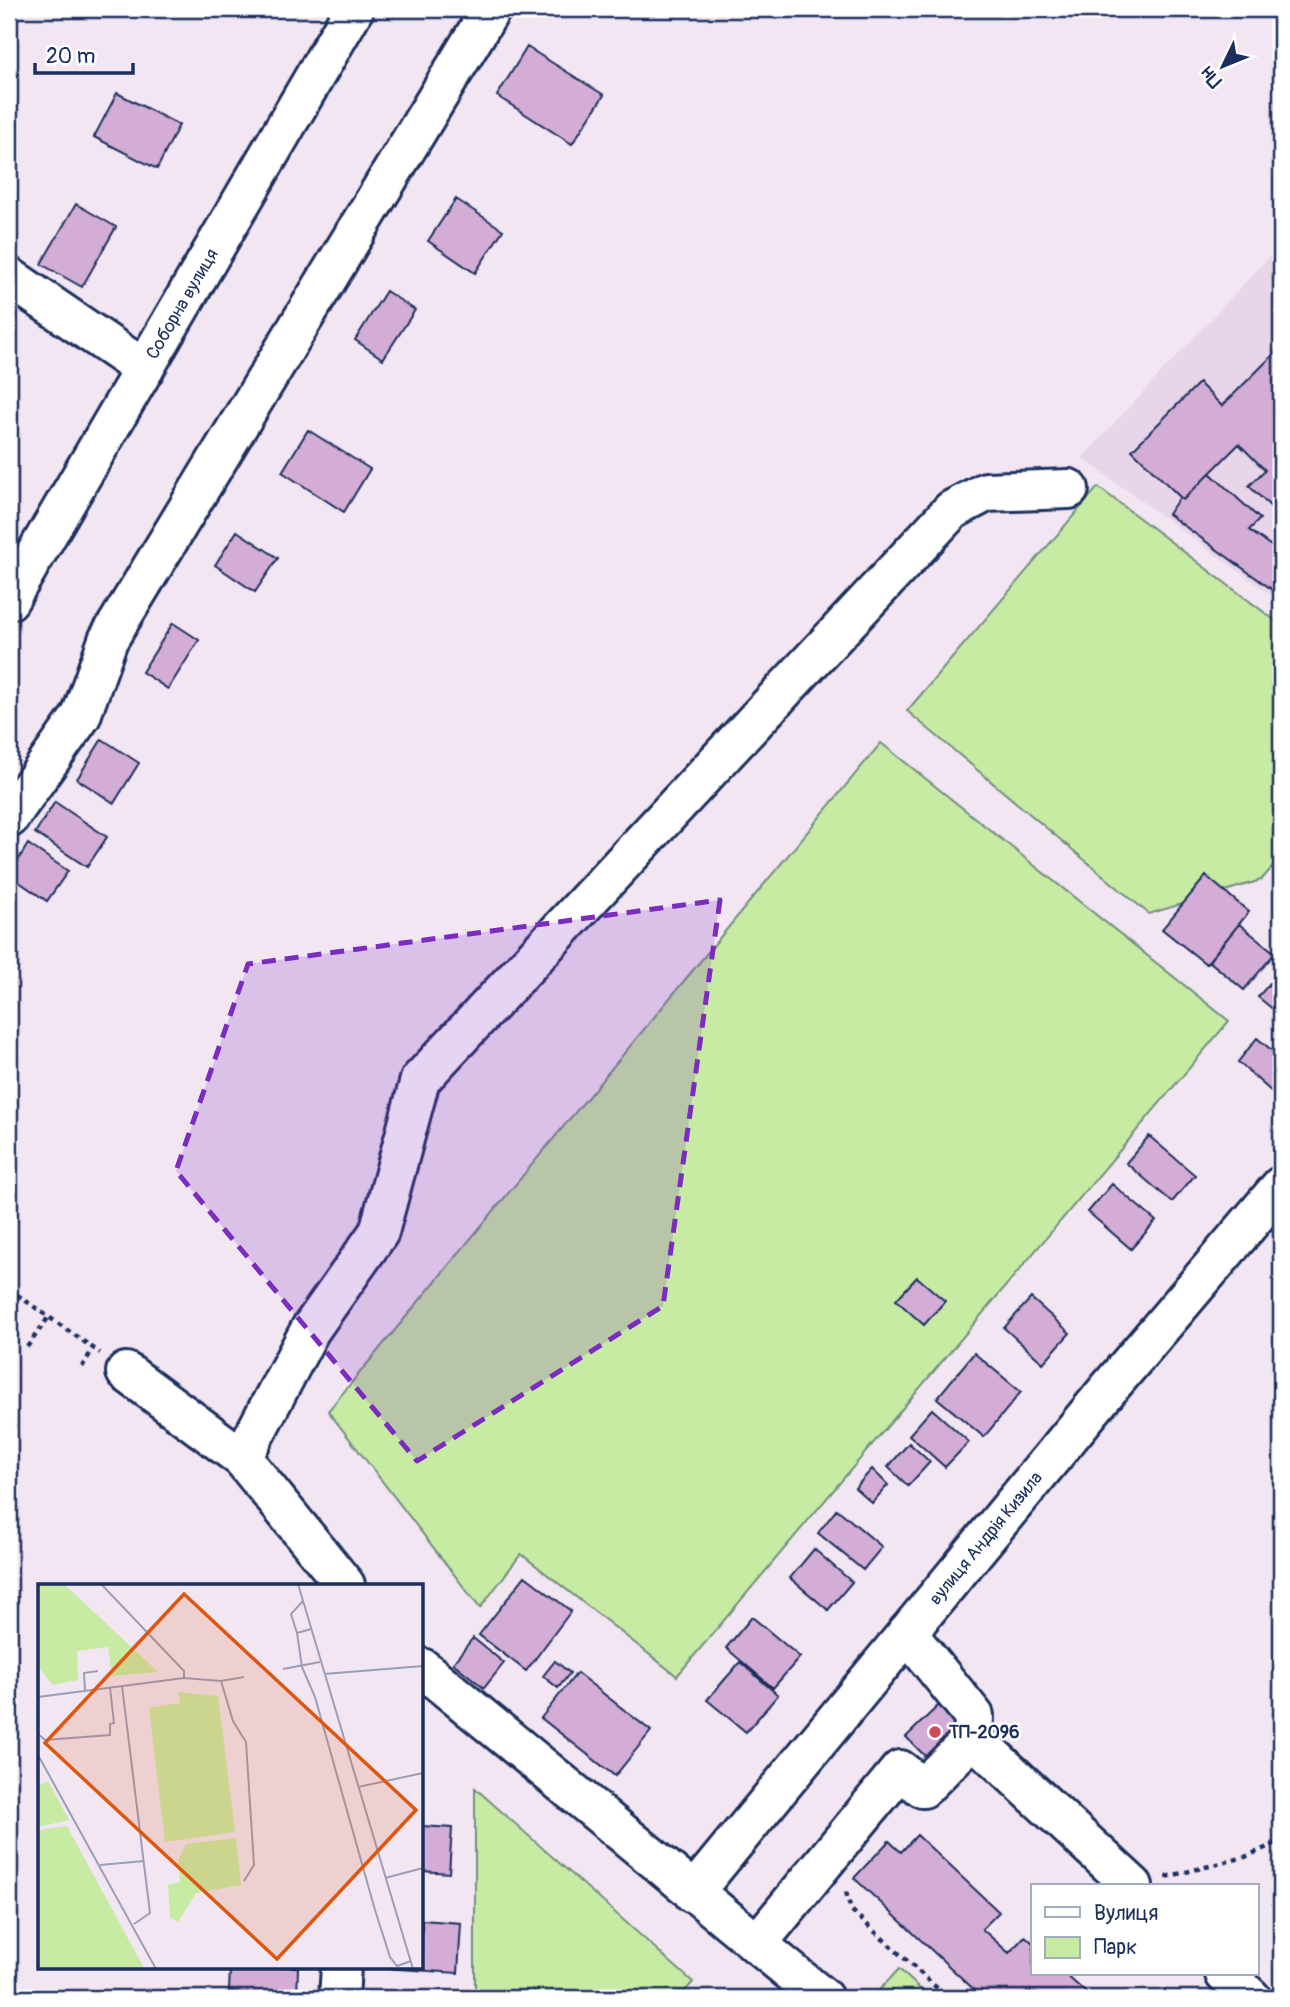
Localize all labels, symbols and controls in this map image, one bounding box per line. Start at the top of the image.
scale bar [35,32,133,76]
north arrow [1188,32,1258,102]
text: 20 m [46,43,95,70]
text: Пн [1195,61,1227,93]
street label: Соборна вулиця [141,245,224,364]
street label: вулиця Андрія Кизила [924,1467,1048,1610]
inset map [38,1584,424,1968]
place label: ТП-2096 [948,1721,1020,1744]
marker: ТП-2096 [927,1724,943,1740]
legend [1031,1884,1258,1976]
text: Вулиця [1094,1900,1158,1927]
text: Парк [1094,1934,1137,1961]

